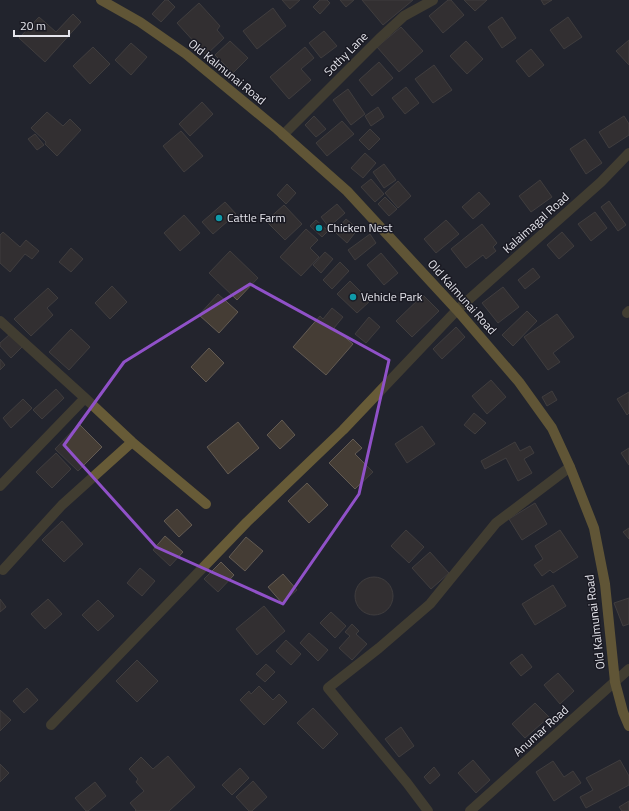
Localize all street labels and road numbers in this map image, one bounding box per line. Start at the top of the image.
street label: Sothy Lane [319,27,372,80]
street label: Old Kalmunai Road [184,34,270,109]
street label: Kalaimagal Road [498,188,573,258]
street label: Old Kalmunai Road [423,255,501,338]
street label: Old Kalmunai Road [579,574,610,671]
street label: Anumar Road [509,701,573,761]

